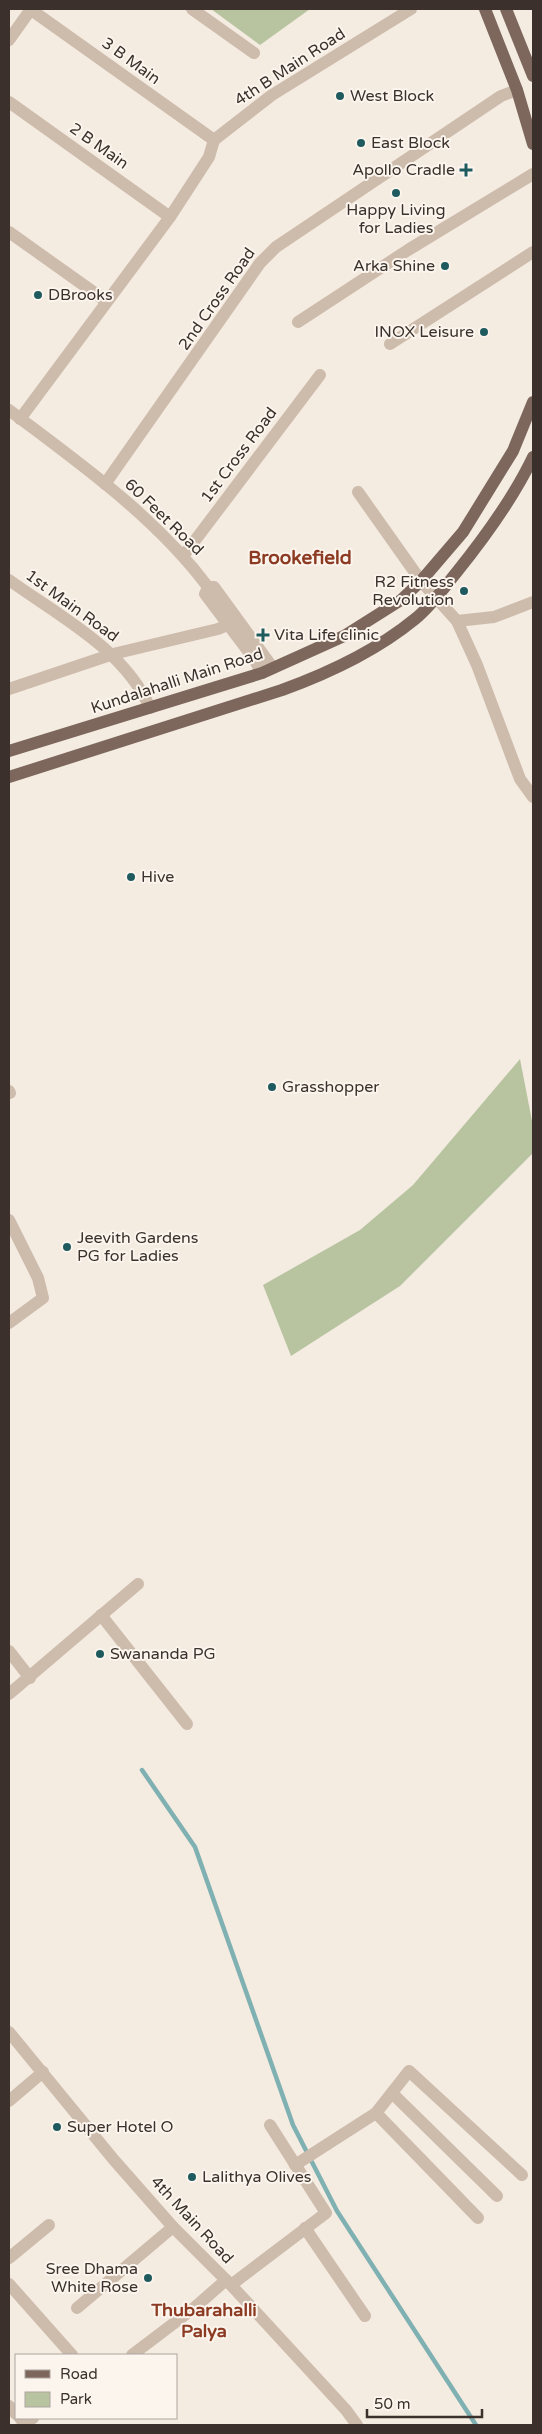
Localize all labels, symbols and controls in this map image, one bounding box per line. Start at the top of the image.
street label: 4th B Main Road [231,24,349,110]
street label: 3 B Main [98,33,164,89]
place label: West Block [350,86,435,106]
marker: West Block [334,90,346,102]
street label: 2 B Main [66,118,132,174]
place label: East Block [371,133,450,153]
marker: East Block [355,137,367,149]
place label: Apollo Cradle [352,160,455,180]
marker: Apollo Cradle [459,163,473,177]
marker: Happy Living for Ladies [390,187,402,199]
place label: Happy Living for Ladies [346,200,446,238]
street label: 2nd Cross Road [174,244,260,354]
place label: Arka Shine [353,256,435,276]
marker: Arka Shine [439,260,451,272]
place label: DBrooks [48,285,113,305]
marker: DBrooks [32,289,44,301]
place label: INOX Leisure [375,322,474,342]
marker: INOX Leisure [478,326,490,338]
street label: 1st Cross Road [197,403,281,507]
street label: 60 Feet Road [120,474,208,560]
district label: Brookefield [248,547,352,569]
street label: 1st Main Road [21,565,123,647]
place label: R2 Fitness Revolution [372,572,454,610]
marker: R2 Fitness Revolution [458,585,470,597]
place label: Vita Life clinic [274,625,379,645]
marker: Vita Life clinic [256,628,270,642]
street label: Kundalahalli Main Road [88,644,266,718]
place label: Hive [141,867,174,887]
marker: Hive [125,871,137,883]
place label: Grasshopper [282,1077,380,1097]
marker: Grasshopper [266,1081,278,1093]
place label: Jeevith Gardens PG for Ladies [77,1228,199,1266]
marker: Jeevith Gardens PG for Ladies [61,1241,73,1253]
place label: Swananda PG [110,1644,216,1664]
marker: Swananda PG [94,1648,106,1660]
place label: Super Hotel O [67,2117,174,2137]
marker: Super Hotel O [51,2121,63,2133]
place label: Lalithya Olives [202,2167,311,2187]
marker: Lalithya Olives [186,2171,198,2183]
street label: 4th Main Road [146,2172,238,2268]
place label: Sree Dhama White Rose [46,2259,138,2297]
marker: Sree Dhama White Rose [142,2272,154,2284]
district label: Thubarahalli Palya [150,2299,257,2342]
legend [15,2354,178,2419]
text: Road [60,2365,98,2383]
scale bar [367,2386,482,2418]
text: Park [60,2390,92,2408]
text: 50 m [374,2395,411,2413]

